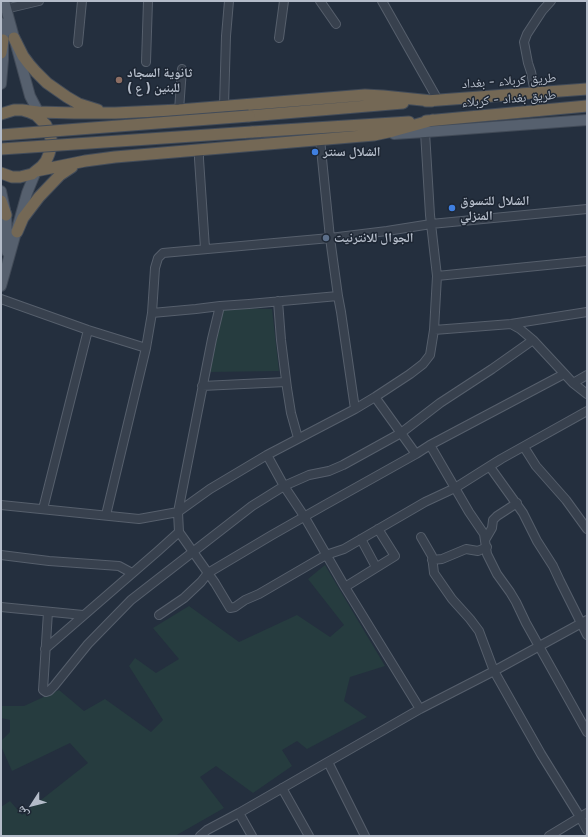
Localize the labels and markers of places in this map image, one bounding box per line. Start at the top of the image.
place label: ثانوية السجاد ( ع ) للبنين [127,65,192,96]
marker: ثانوية السجاد ( ع ) للبنين [114,75,124,85]
place label: الشلال سنتر [323,144,381,160]
marker: الشلال سنتر [310,147,320,157]
place label: الشلال للتسوق المنزلي [460,193,529,224]
marker: الشلال للتسوق المنزلي [447,203,457,213]
place label: الجوال للانترنيت [334,230,413,246]
marker: الجوال للانترنيت [321,233,331,243]

